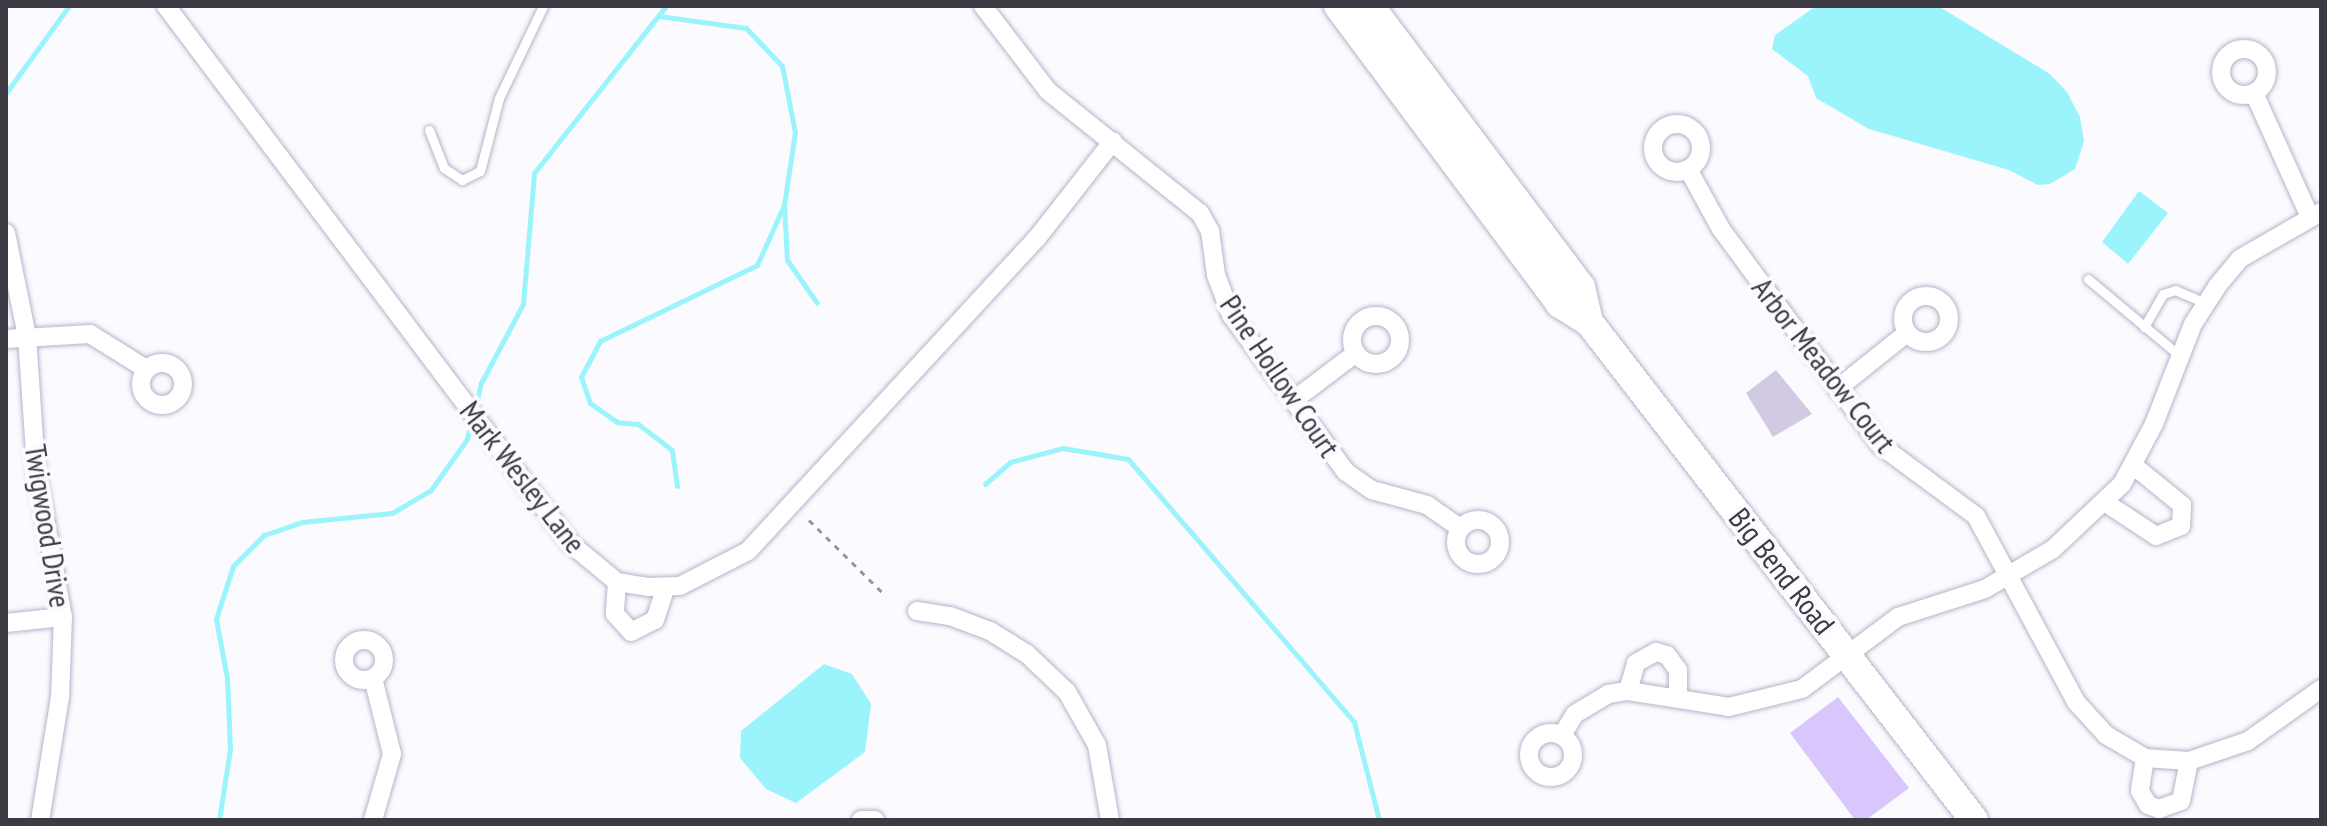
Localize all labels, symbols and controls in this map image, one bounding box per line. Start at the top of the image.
street label: Arbor Meadow Court [1744,270,1904,460]
street label: Pine Hollow Court [1213,288,1347,464]
street label: Mark Wesley Lane [452,393,594,561]
street label: Twigwood Drive [17,442,79,610]
street label: Big Bend Road [1722,501,1842,641]

